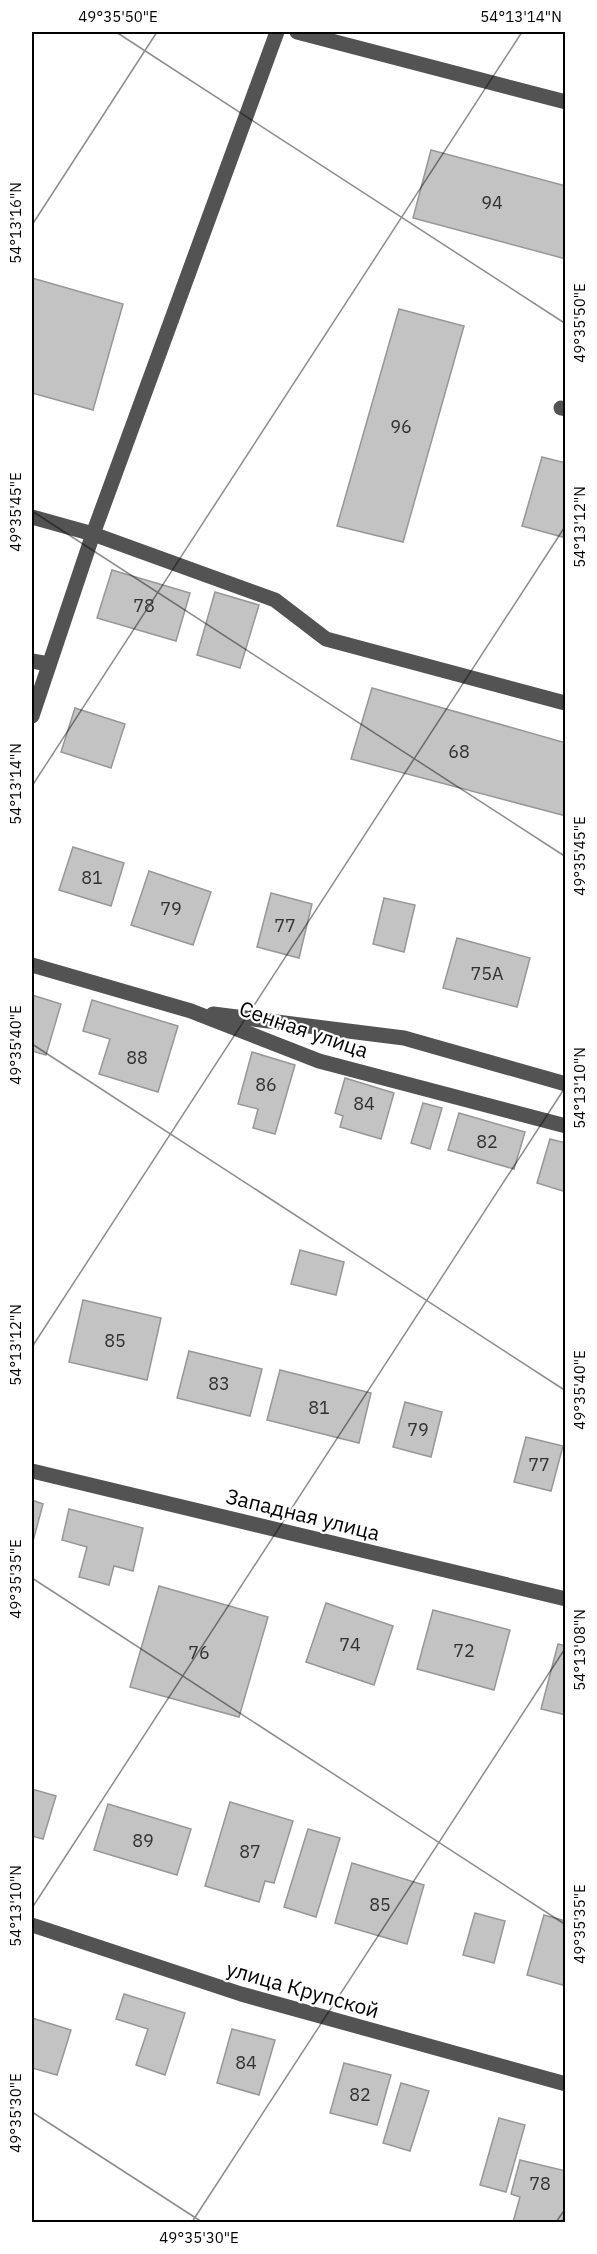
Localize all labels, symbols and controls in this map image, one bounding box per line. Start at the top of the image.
text: 49°35'50"E [78,7,158,26]
text: 54°13'14"N [480,7,562,26]
text: 54°13'16"N [6,182,25,264]
house number: 94 [481,191,503,214]
text: 49°35'50"E [570,283,589,363]
house number: 96 [390,415,412,438]
text: 49°35'45"E [6,472,25,552]
text: 54°13'12"N [570,486,589,568]
house number: 78 [133,594,155,617]
house number: 68 [448,740,470,763]
text: 54°13'14"N [6,743,25,825]
text: 49°35'45"E [570,816,589,896]
house number: 81 [81,866,103,889]
house number: 79 [160,897,182,920]
house number: 77 [274,914,296,937]
house number: 75А [470,962,504,985]
street label: Сенная улица [236,994,372,1064]
text: 49°35'40"E [6,1005,25,1085]
house number: 88 [126,1046,148,1069]
text: 54°13'10"N [570,1047,589,1129]
house number: 86 [255,1073,277,1096]
house number: 84 [353,1092,375,1115]
house number: 82 [476,1130,498,1153]
text: 54°13'12"N [6,1304,25,1386]
house number: 85 [104,1329,126,1352]
text: 49°35'40"E [570,1350,589,1430]
house number: 83 [208,1372,230,1395]
house number: 81 [308,1396,330,1419]
house number: 79 [407,1418,429,1441]
house number: 77 [528,1453,550,1476]
street label: Западная улица [223,1481,383,1547]
text: 49°35'35"E [6,1539,25,1619]
text: 54°13'08"N [570,1609,589,1691]
house number: 74 [339,1633,361,1656]
house number: 72 [453,1639,475,1662]
house number: 76 [188,1641,210,1664]
house number: 89 [132,1829,154,1852]
house number: 87 [239,1840,261,1863]
text: 54°13'10"N [6,1865,25,1947]
text: 49°35'35"E [570,1884,589,1964]
house number: 85 [369,1893,391,1916]
street label: улица Крупской [223,1954,383,2024]
house number: 84 [235,2051,257,2074]
text: 49°35'30"E [6,2073,25,2153]
house number: 82 [349,2083,371,2106]
house number: 78 [529,2172,551,2195]
text: 49°35'30"E [159,2228,239,2247]

